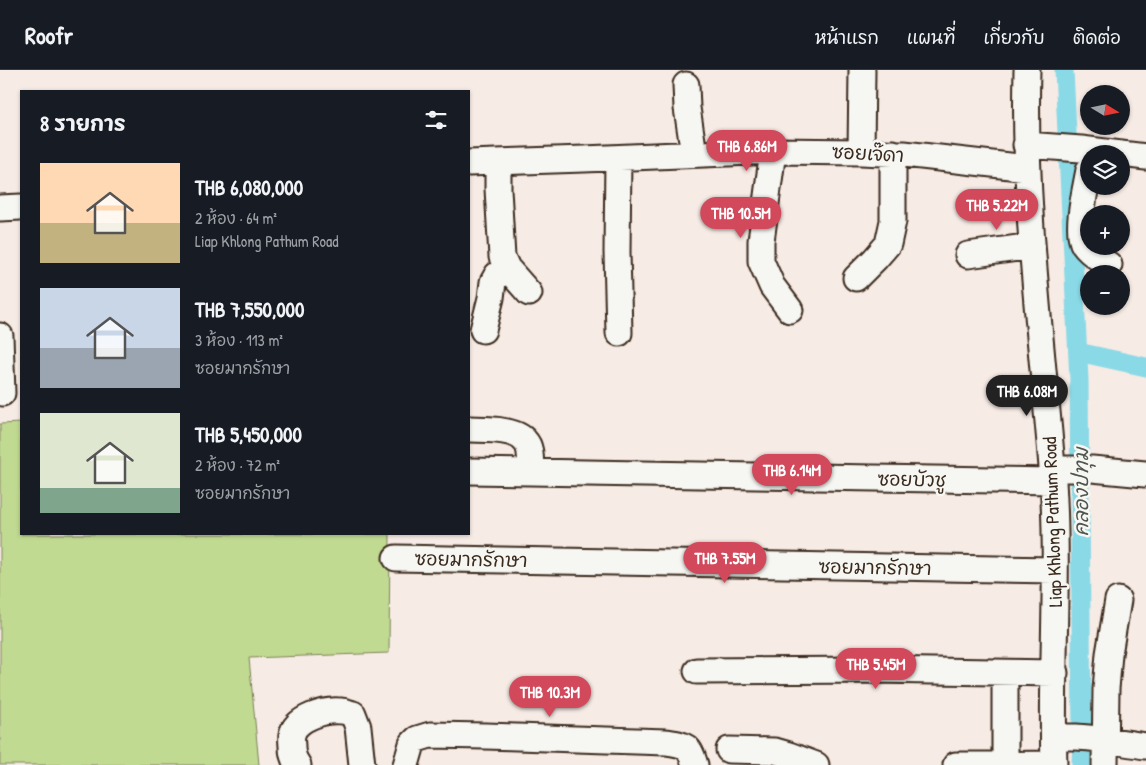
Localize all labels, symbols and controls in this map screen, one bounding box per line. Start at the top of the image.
text: Roofr [25,19,73,51]
text: หน้าแรก [815,25,879,50]
text: แผนที่ [907,25,955,50]
text: เกี่ยวกับ [983,25,1045,50]
text: ติดต่อ [1073,25,1121,50]
north arrow [1080,85,1130,135]
map controls [1080,85,1130,315]
icon: filters [422,106,450,134]
text: 8 รายการ [40,109,126,138]
pin: THB 6.86M [690,129,804,172]
text: THB 6.86M [717,135,777,157]
street label: ซอยเจ๊ดา [831,138,905,168]
button: layers [1080,145,1130,195]
text: THB 6,080,000 [195,173,303,202]
icon: home [80,183,140,243]
pin: THB 5.22M [940,189,1054,231]
text: THB 5.22M [966,194,1028,216]
pin: THB 10.5M [684,196,798,239]
text: THB 10.5M [711,202,771,224]
button: + [1080,205,1130,255]
text: 2 ห้อง · 64 m² [195,207,277,229]
text: Liap Khlong Pathum Road [195,230,339,252]
button: − [1080,265,1130,315]
text: THB 7,550,000 [195,295,304,324]
icon: home [80,308,140,368]
text: 3 ห้อง · 113 m² [195,329,283,351]
text: ซอยมากรักษา [195,357,290,379]
pin: THB 6.08M [970,374,1084,417]
text: THB 6.08M [997,380,1057,402]
text: THB 5,450,000 [195,420,302,449]
icon: home [80,433,140,493]
street label: Liap Khlong Pathum Road [1036,436,1068,608]
water label: คลองปทุม [1067,446,1096,536]
text: 2 ห้อง · 72 m² [195,454,280,476]
pin: THB 6.14M [735,454,849,496]
text: THB 6.14M [763,459,821,481]
street label: ซอยบัวชู [877,465,947,495]
text: ซอยมากรักษา [195,482,290,504]
pin: THB 7.55M [668,542,782,584]
street label: ซอยมากรักษา [414,545,528,573]
text: THB 7.55M [694,547,756,569]
street label: ซอยมากรักษา [818,553,932,581]
pin: THB 5.45M [819,648,933,690]
text: THB 5.45M [846,653,906,675]
pin: THB 10.3M [493,676,607,718]
text: THB 10.3M [520,681,580,703]

